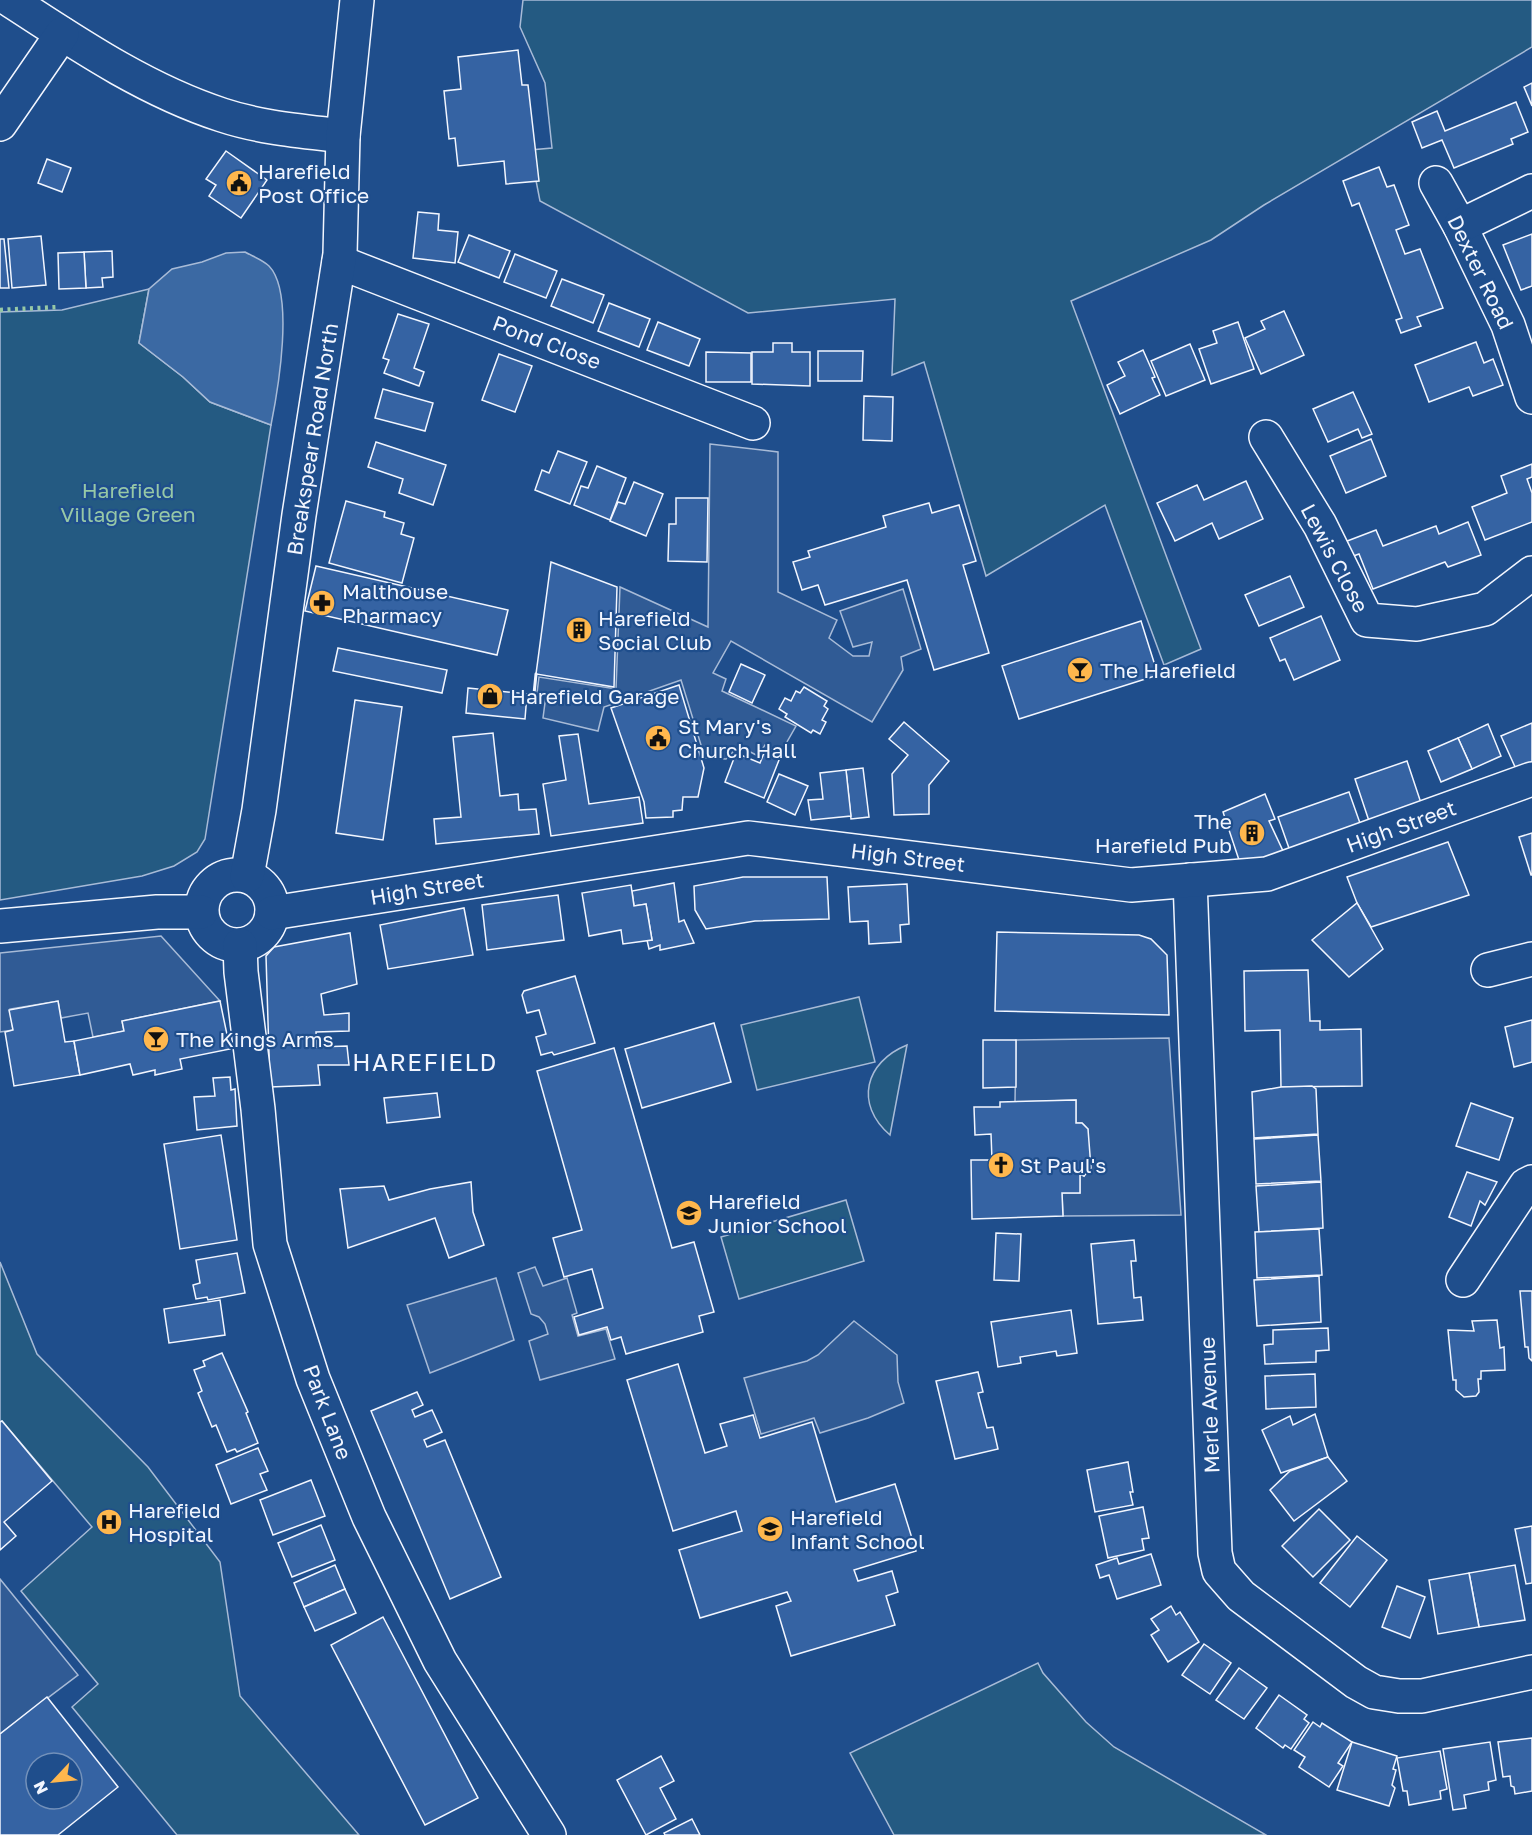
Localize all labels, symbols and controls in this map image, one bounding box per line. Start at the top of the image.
place label: Harefield Post Office [258,158,369,208]
public building icon: Harefield Post Office [224,168,254,198]
street label: Dexter Road [1442,211,1520,333]
street label: Pond Close [489,309,605,375]
street label: Breakspear Road North [281,321,343,557]
park label: Harefield Village Green [60,477,196,527]
street label: Lewis Close [1295,499,1375,617]
place label: Malthouse Pharmacy [342,578,448,628]
pharmacy icon: Malthouse Pharmacy [307,588,337,618]
place label: Harefield Social Club [598,605,712,655]
building icon: Harefield Social Club [564,615,594,645]
bar icon: The Harefield [1065,655,1095,685]
place label: The Harefield [1100,657,1236,683]
shop icon: Harefield Garage [475,681,505,711]
place label: Harefield Garage [510,683,680,709]
place label: St Mary's Church Hall [678,713,797,763]
public building icon: St Mary's Church Hall [643,723,673,753]
street label: High Street [1343,794,1459,858]
place label: The Harefield Pub [1095,808,1232,858]
building icon: The Harefield Pub [1237,818,1267,848]
street label: High Street [849,837,967,877]
street label: High Street [368,866,486,910]
bar icon: The Kings Arms [141,1024,171,1054]
place label: The Kings Arms [176,1026,334,1052]
district label: HAREFIELD [352,1047,498,1076]
church icon: St Paul's [986,1150,1016,1180]
place label: St Paul's [1020,1152,1106,1178]
place label: Harefield Junior School [708,1188,847,1238]
school or university icon: Harefield Junior School [674,1198,704,1228]
street label: Merle Avenue [1194,1336,1224,1474]
street label: Park Lane [298,1361,358,1463]
place label: Harefield Hospital [128,1497,221,1547]
place label: Harefield Infant School [790,1504,925,1554]
hospital icon: Harefield Hospital [94,1507,124,1537]
school or university icon: Harefield Infant School [755,1514,785,1544]
north arrow [24,1751,84,1811]
text: N [29,1778,52,1797]

